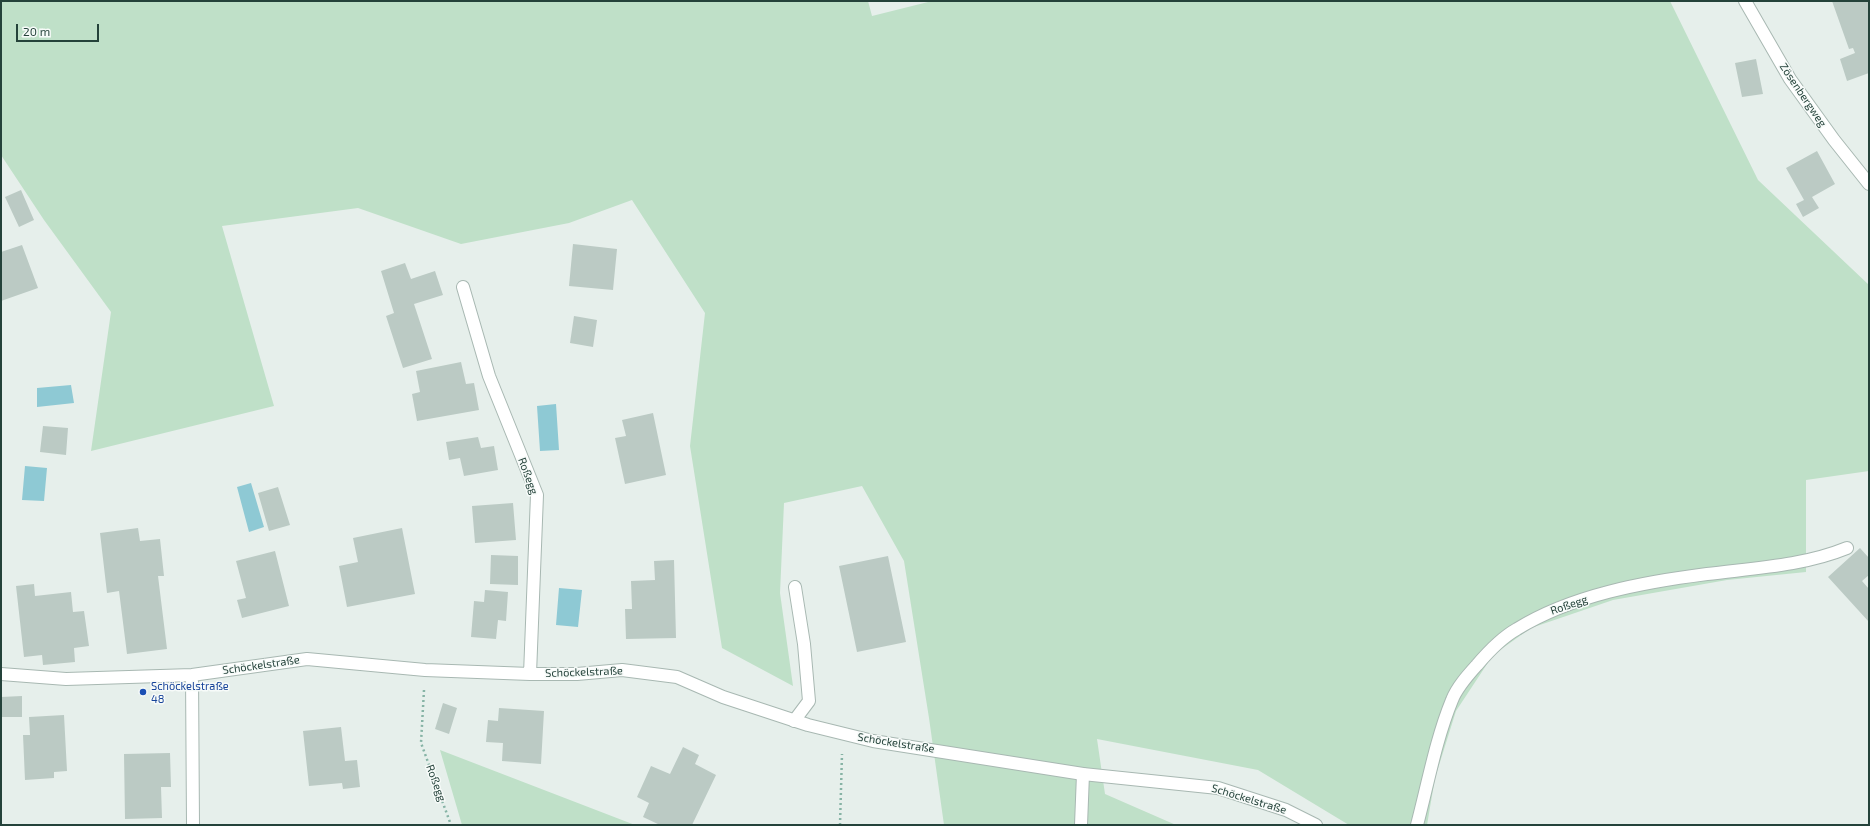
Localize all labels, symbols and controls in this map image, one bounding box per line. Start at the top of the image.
scale bar [18,16,101,42]
text: 20 m [23,24,50,38]
street label: Zösenbergweg [1777,61,1829,129]
street label: Roßegg [515,456,541,496]
street label: Roßegg [1549,592,1589,618]
street label: Schöckelstraße [222,653,300,677]
street label: Schöckelstraße [545,664,623,680]
place label: Schöckelstraße 48 [151,679,229,705]
marker: Schöckelstraße 48 [138,687,148,697]
street label: Schöckelstraße [857,730,935,756]
street label: Roßegg [423,763,449,803]
street label: Schöckelstraße [1210,781,1288,817]

